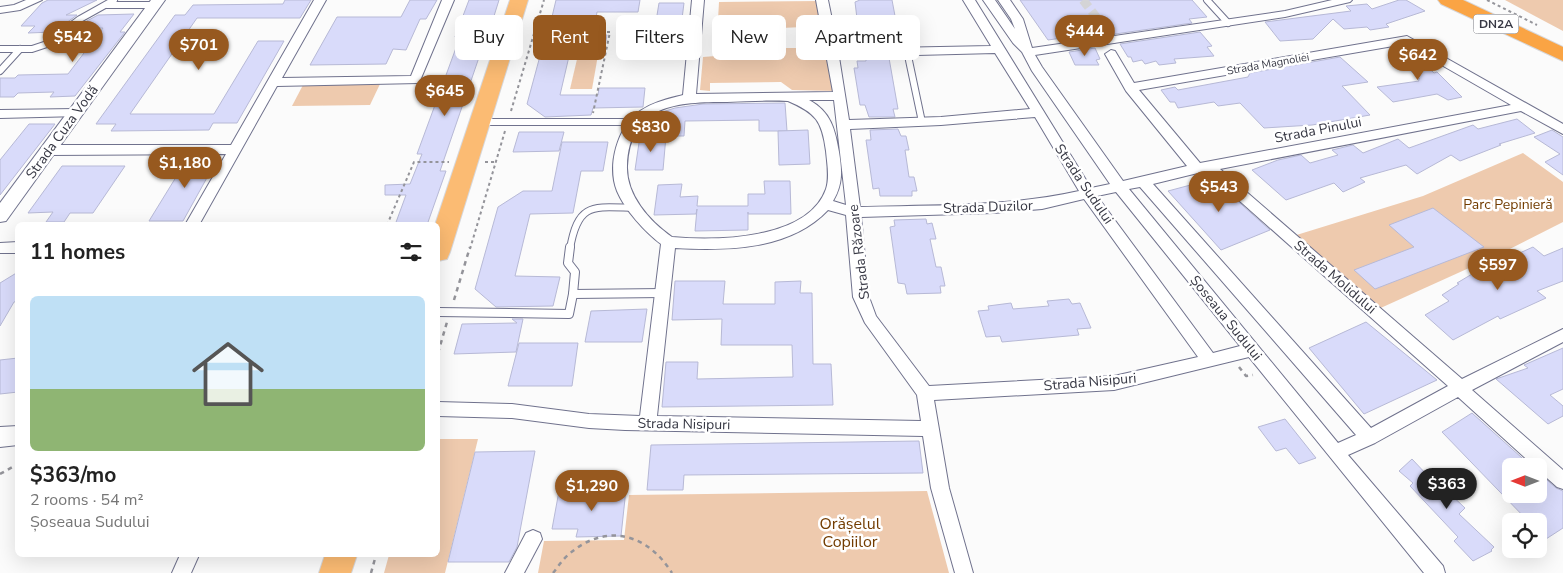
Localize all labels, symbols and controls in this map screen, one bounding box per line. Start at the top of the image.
road number: DN2A [1474,14,1518,34]
chip: Buy [455,15,523,60]
chip: Rent [533,15,606,60]
chip: Filters [616,15,702,60]
chip: New [712,15,786,60]
chip: Apartment [796,15,920,60]
pin: $444 [1055,15,1115,57]
pin: $542 [43,20,103,63]
text: $444 [1066,20,1104,42]
text: $542 [54,26,92,48]
pin: $701 [169,28,229,71]
text: $701 [180,34,218,56]
pin: $642 [1388,38,1448,81]
text: $642 [1399,44,1437,66]
street label: Strada Magnoliei [1226,49,1310,79]
pin: $645 [415,74,475,117]
text: $645 [426,80,464,102]
street label: Strada Cuza Vodă [21,81,103,183]
pin: $830 [621,110,681,153]
street label: Strada Pinului [1273,112,1363,148]
text: $830 [632,116,670,138]
street label: Strada Sudului [1050,140,1118,228]
pin: $1,180 [144,146,226,189]
text: $1,180 [159,152,211,174]
pin: $543 [1189,170,1249,213]
text: $543 [1200,176,1238,198]
park label: Parc Pepinieră [1463,195,1553,214]
street label: Strada Duzilor [943,196,1033,218]
street label: Strada Răzoare [844,203,874,301]
street label: Strada Molidului [1290,236,1380,318]
text: 11 homes [30,238,125,266]
icon: filters [397,238,425,266]
pin: $597 [1468,248,1528,291]
text: $597 [1479,254,1517,276]
street label: Șoseaua Sudului [1186,271,1266,365]
icon: home [183,329,273,419]
street label: Strada Nisipuri [1043,368,1137,396]
street label: Strada Nisipuri [637,414,731,434]
north arrow [1502,458,1548,502]
map controls [1502,458,1547,558]
text: $363/mo [30,461,116,489]
pin: $363 [1417,468,1477,510]
pin: $1,290 [551,470,633,512]
text: $363 [1428,473,1466,495]
text: $1,290 [566,475,618,497]
text: 2 rooms · 54 m² [30,489,143,511]
text: Șoseaua Sudului [30,511,150,533]
park label: Orășelul Copiilor [819,513,881,553]
button: locate [1502,513,1547,558]

